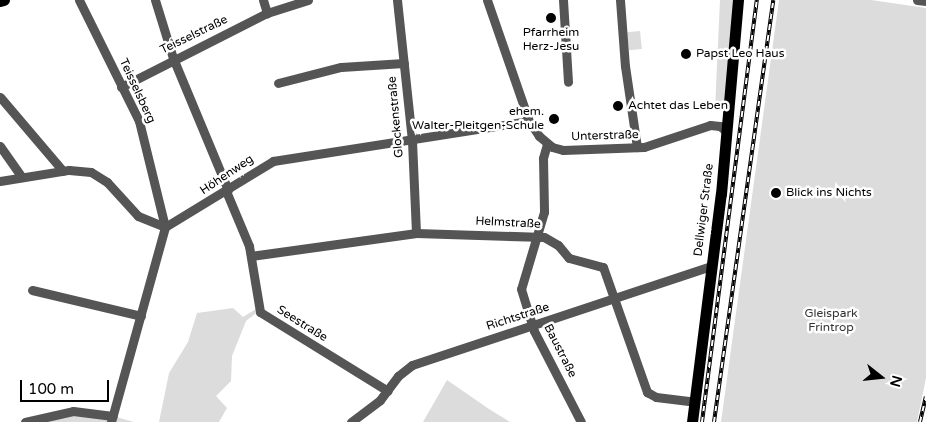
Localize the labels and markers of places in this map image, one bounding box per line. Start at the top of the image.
marker: Pfarrheim Herz-Jesu [545,12,557,24]
place label: Pfarrheim Herz-Jesu [523,26,579,54]
place label: Papst Leo Haus [696,47,784,61]
marker: Papst Leo Haus [680,48,692,60]
place label: Achtet das Leben [628,99,728,113]
marker: Achtet das Leben [612,100,624,112]
place label: ehem. Walter-Pleitgen-Schule [412,105,544,133]
marker: ehem. Walter-Pleitgen-Schule [548,113,560,125]
place label: Blick ins Nichts [786,186,872,200]
marker: Blick ins Nichts [770,187,782,199]

